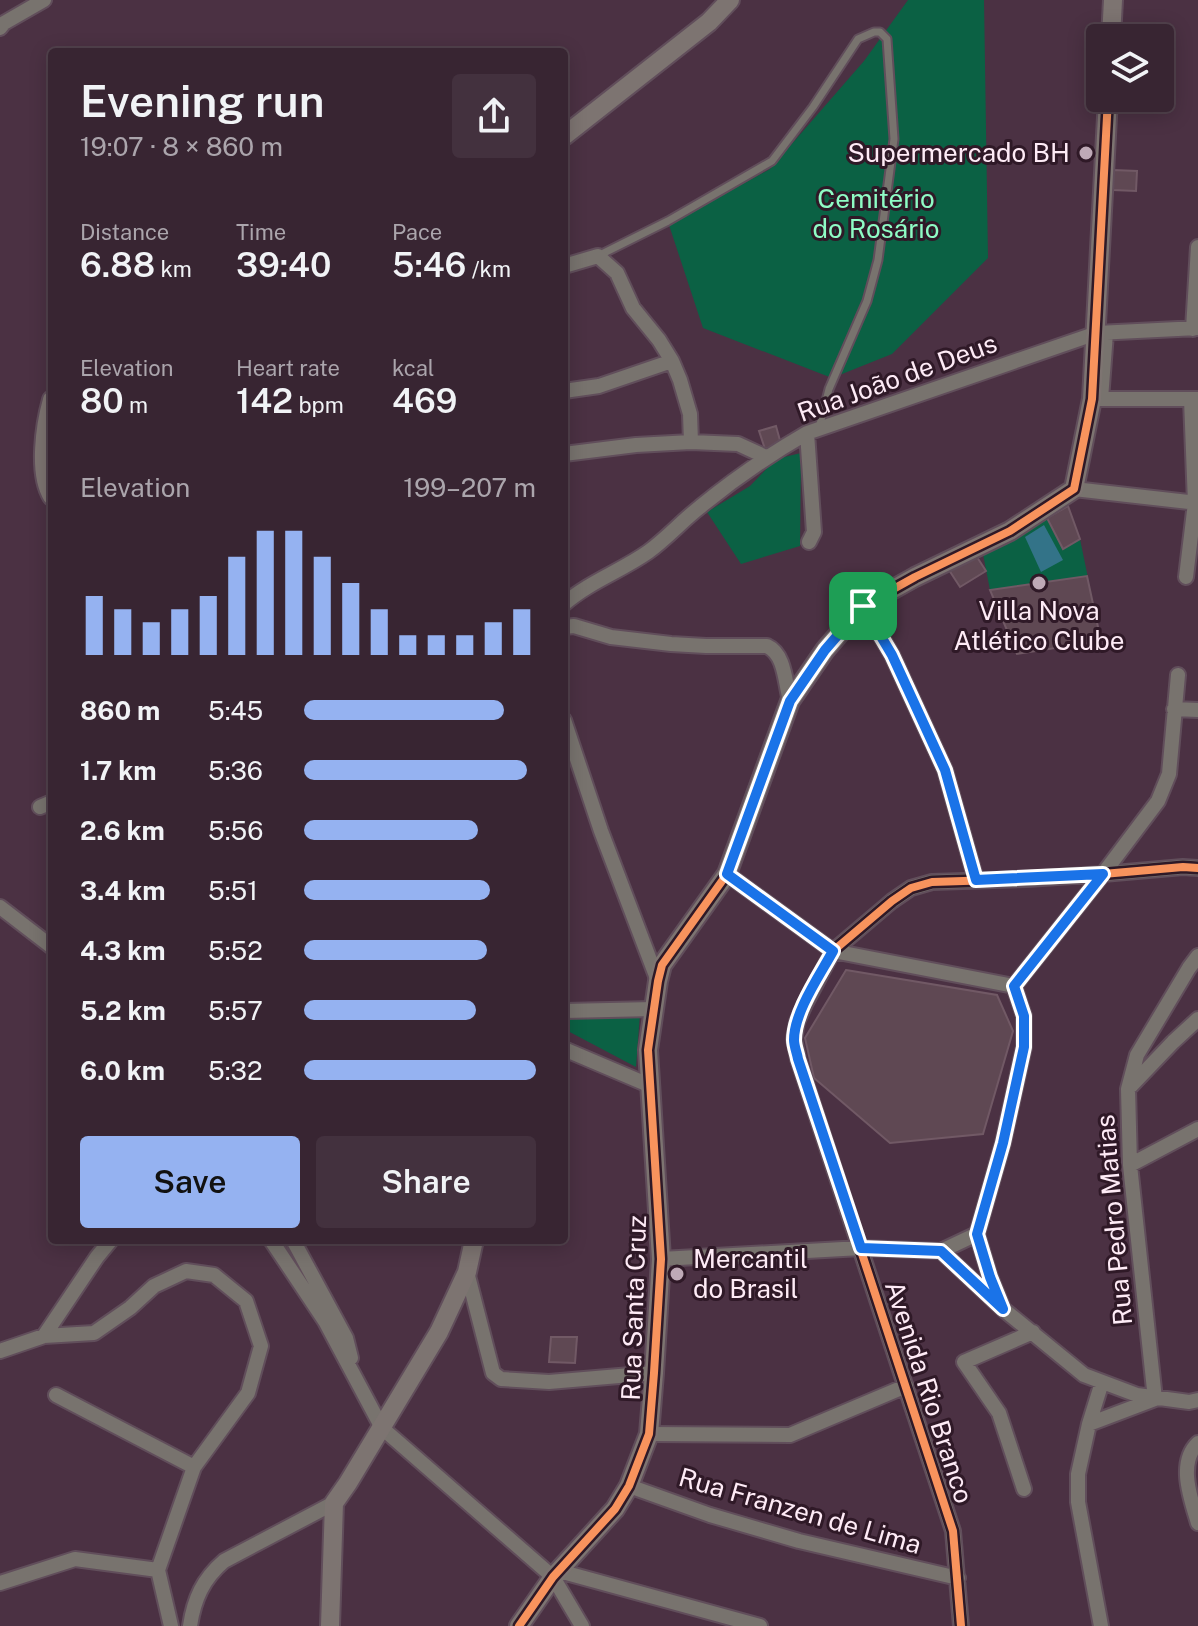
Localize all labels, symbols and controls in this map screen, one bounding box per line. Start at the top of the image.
map controls [1086,24,1174,112]
button: layers [1086,24,1174,112]
button: share [452,74,536,158]
text: Evening run [80,75,325,127]
text: 19:07 · 8 × 860 m [80,131,283,162]
place label: Supermercado BH [848,137,1070,168]
marker: Supermercado BH [1077,144,1095,162]
park label: Cemitério do Rosário [812,183,940,244]
text: Distance [80,219,169,245]
text: Time [236,219,286,245]
text: Pace [392,219,442,245]
text: 6.88 [80,245,155,285]
text: 39:40 [236,245,331,285]
text: 5:46 [392,245,466,285]
text: km [155,256,192,282]
text: /km [466,256,511,282]
street label: Rua João de Deus [793,327,1001,428]
text: Elevation [80,355,173,381]
text: Heart rate [236,355,340,381]
text: kcal [392,355,434,381]
text: 80 [80,381,124,421]
text: 142 [236,381,293,421]
text: 469 [392,381,457,421]
text: m [124,392,148,418]
text: bpm [293,392,344,418]
text: Elevation [80,472,190,503]
text: 199–207 m [403,472,536,503]
pin [829,572,897,640]
marker: Villa Nova Atlético Clube [1030,574,1048,592]
icon: arrive [841,584,885,628]
place label: Villa Nova Atlético Clube [954,595,1124,656]
text: 860 m [80,695,160,726]
text: 5:45 [208,695,263,726]
text: 1.7 km [80,755,157,786]
text: 5:36 [208,755,263,786]
text: 2.6 km [80,815,165,846]
text: 5:56 [208,815,263,846]
text: 3.4 km [80,875,166,906]
text: 5:51 [208,875,258,906]
text: 4.3 km [80,935,166,966]
text: 5:52 [208,935,263,966]
text: 5.2 km [80,995,166,1026]
text: 5:57 [208,995,263,1026]
text: 6.0 km [80,1055,165,1086]
text: 5:32 [208,1055,262,1086]
street label: Rua Pedro Matias [1089,1113,1138,1327]
button: Save [80,1136,300,1228]
button: Share [316,1136,536,1228]
street label: Rua Santa Cruz [615,1215,652,1401]
place label: Mercantil do Brasil [693,1243,808,1304]
marker: Mercantil do Brasil [668,1265,686,1283]
street label: Avenida Rio Branco [879,1277,980,1507]
street label: Rua Franzen de Lima [675,1461,925,1560]

